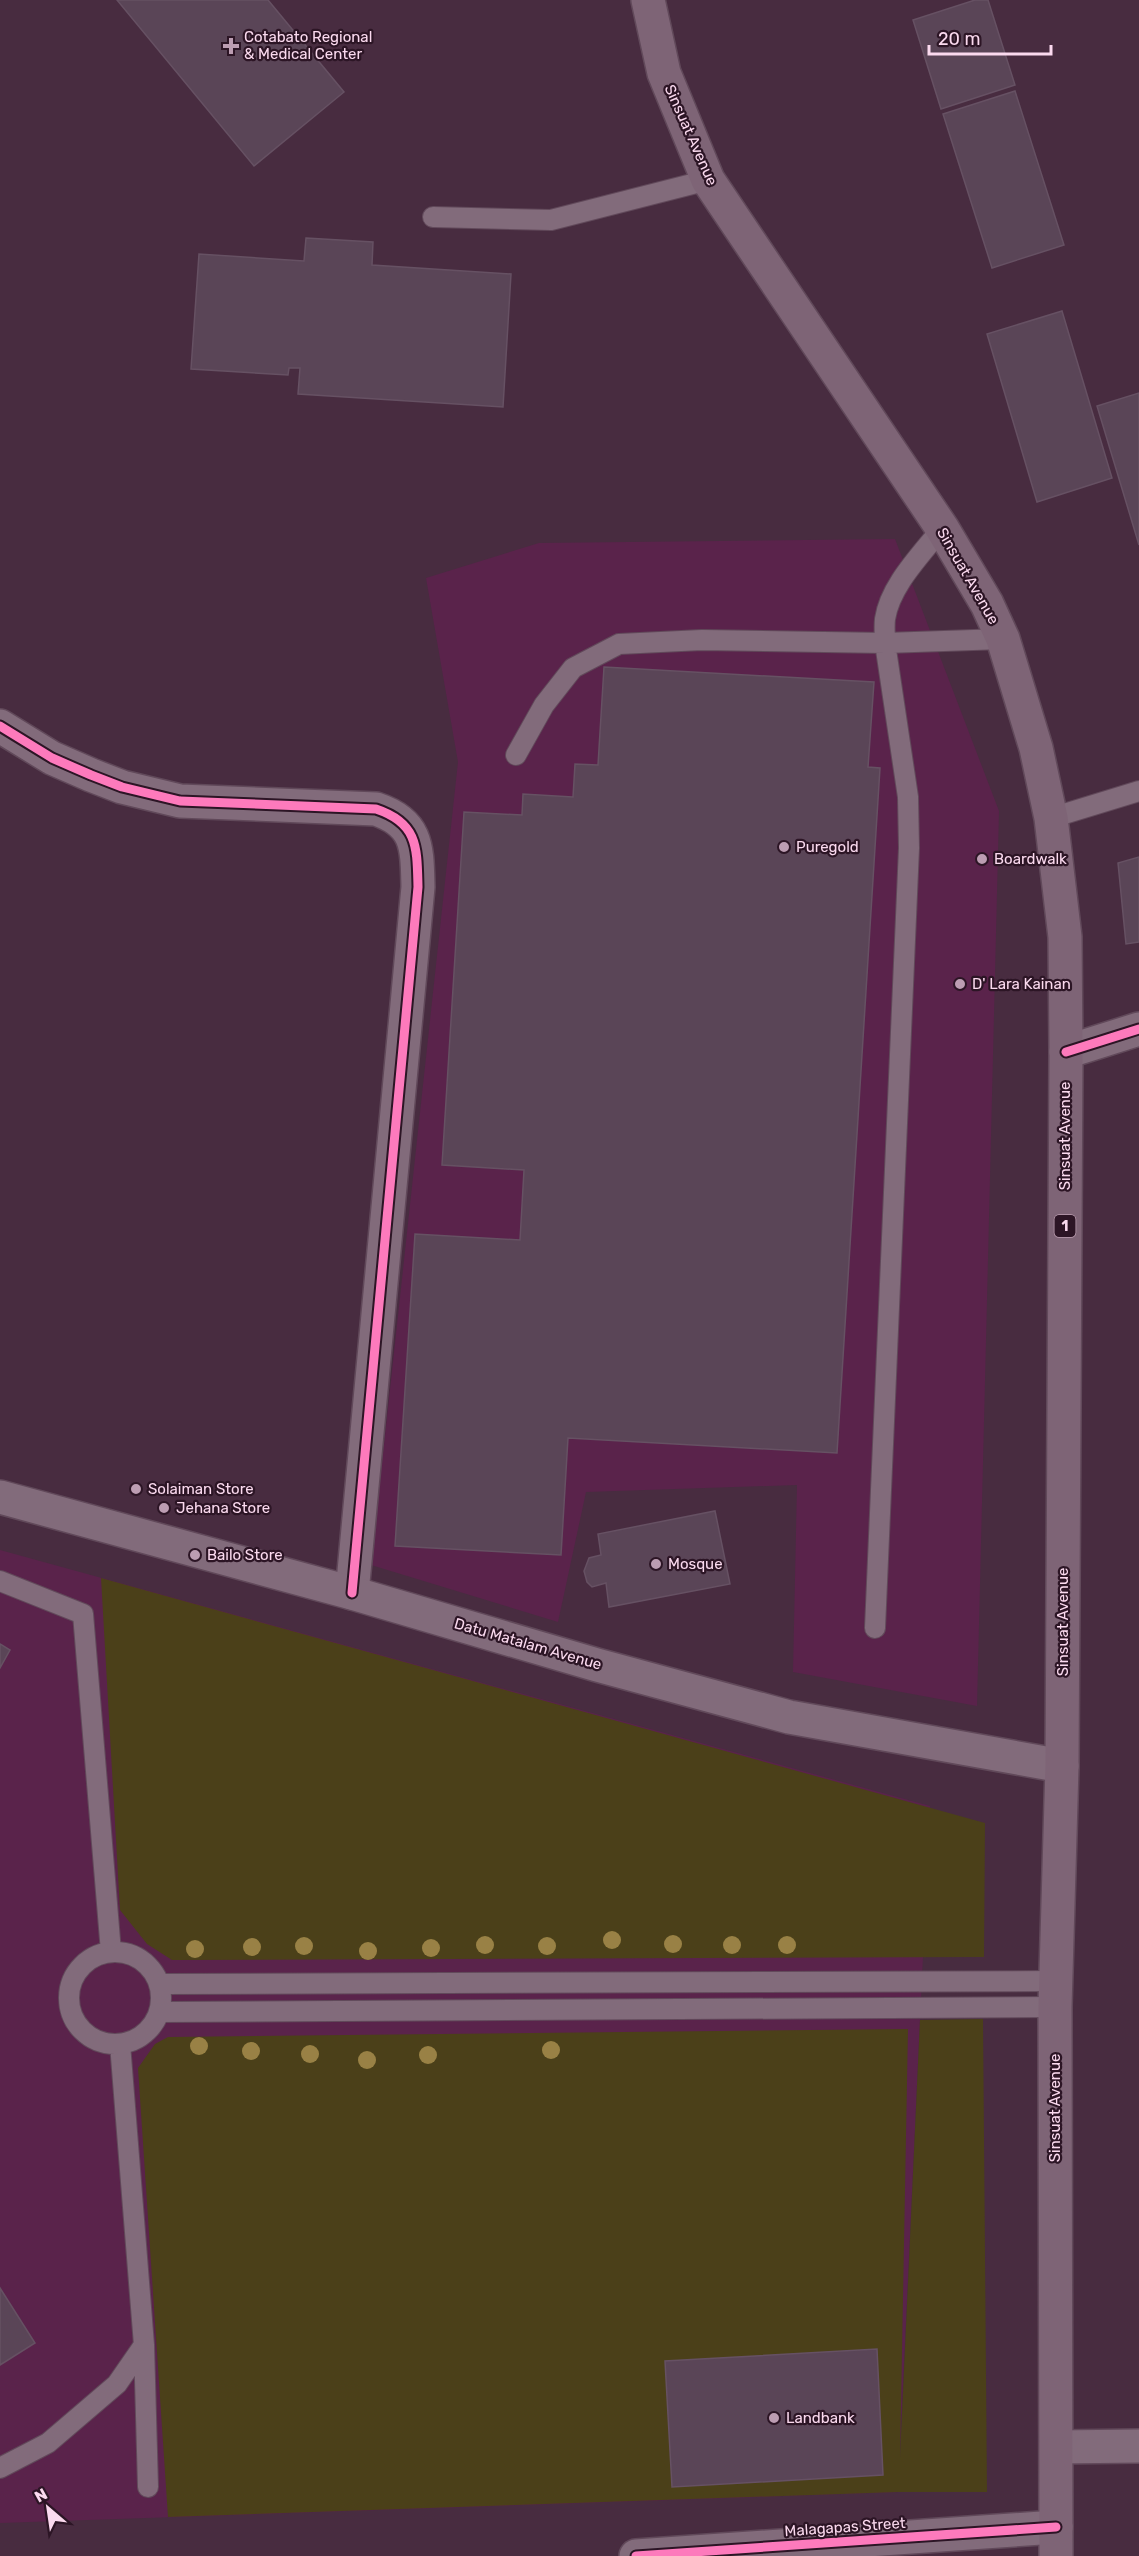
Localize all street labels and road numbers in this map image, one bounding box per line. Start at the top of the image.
street label: Sinsuat Avenue [661,82,721,188]
street label: Sinsuat Avenue [933,524,1003,628]
street label: Sinsuat Avenue [1056,1082,1074,1190]
road number: 1 [1054,1215,1076,1237]
street label: Sinsuat Avenue [1054,1568,1072,1676]
street label: Datu Matalam Avenue [452,1614,604,1674]
street label: Sinsuat Avenue [1046,2054,1064,2162]
street label: Malagapas Street [784,2514,906,2540]

